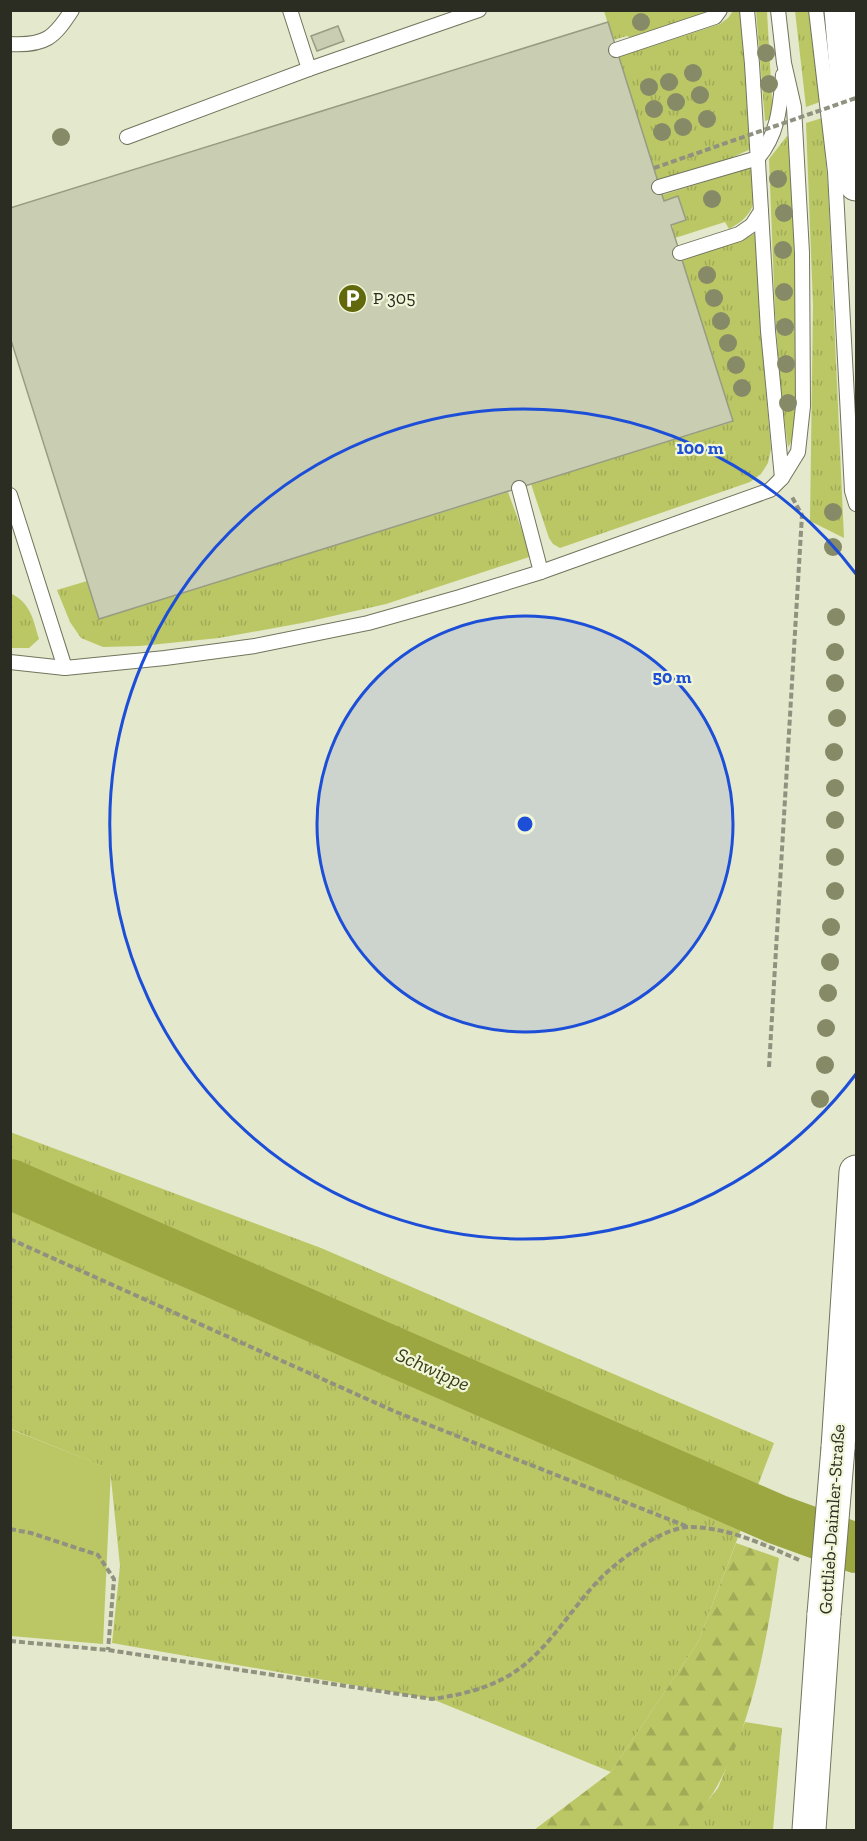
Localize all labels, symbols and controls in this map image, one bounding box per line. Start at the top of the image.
parking icon: P 305 [336,282,368,314]
place label: P 305 [373,287,415,309]
text: 100 m [676,437,724,459]
text: 50 m [653,666,692,688]
centre of rings [515,814,535,834]
water label: Schwippe [392,1342,474,1396]
street label: Gottlieb-Daimler-Straße [814,1423,850,1615]

